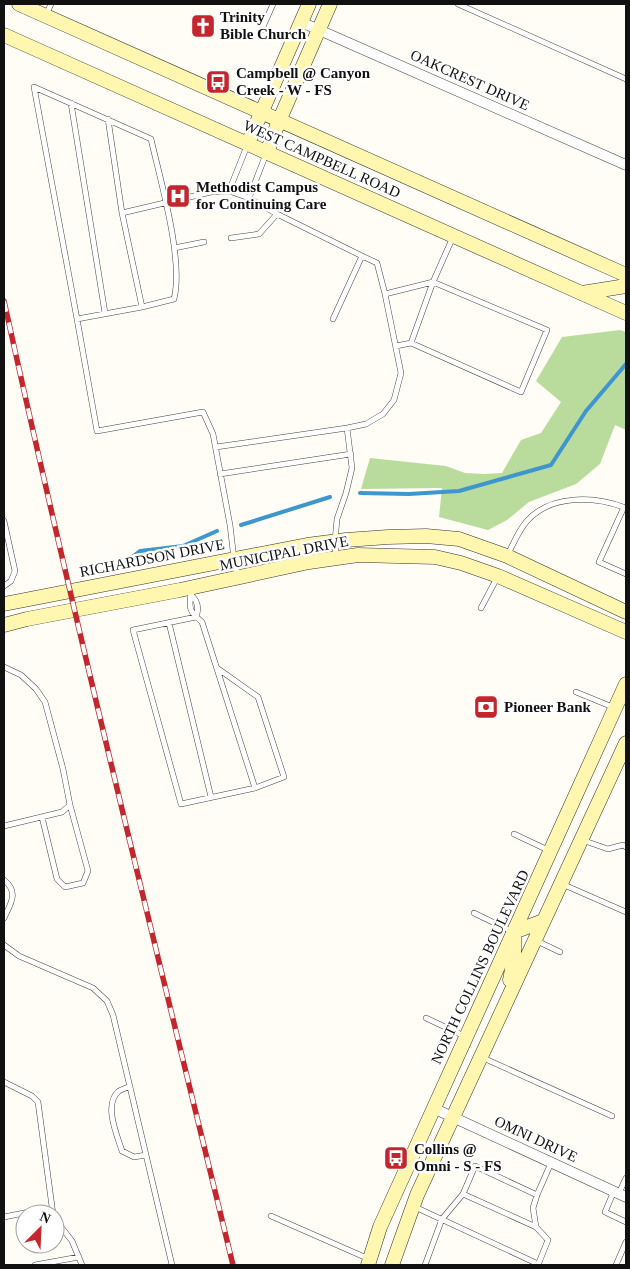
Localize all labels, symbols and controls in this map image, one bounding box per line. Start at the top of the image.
place label: Trinity Bible Church [220,9,307,42]
church icon: Trinity Bible Church [190,13,216,39]
street label: OAKCREST DRIVE [408,47,532,113]
place label: Campbell @ Canyon Creek - W - FS [236,65,371,98]
bus stop icon: Campbell @ Canyon Creek - W - FS [205,69,231,95]
street label: WEST CAMPBELL ROAD [241,117,403,201]
place label: Methodist Campus for Continuing Care [196,179,327,212]
hospital icon: Methodist Campus for Continuing Care [165,183,191,209]
street label: MUNICIPAL DRIVE [218,533,350,573]
street label: RICHARDSON DRIVE [78,536,226,580]
bank icon: Pioneer Bank [473,694,499,720]
place label: Pioneer Bank [504,699,591,715]
street label: NORTH COLLINS BOULEVARD [428,867,532,1067]
street label: OMNI DRIVE [492,1113,580,1165]
place label: Collins @ Omni - S - FS [414,1141,502,1174]
bus stop icon: Collins @ Omni - S - FS [383,1145,409,1171]
north arrow [15,1204,65,1254]
text: N [37,1209,53,1226]

